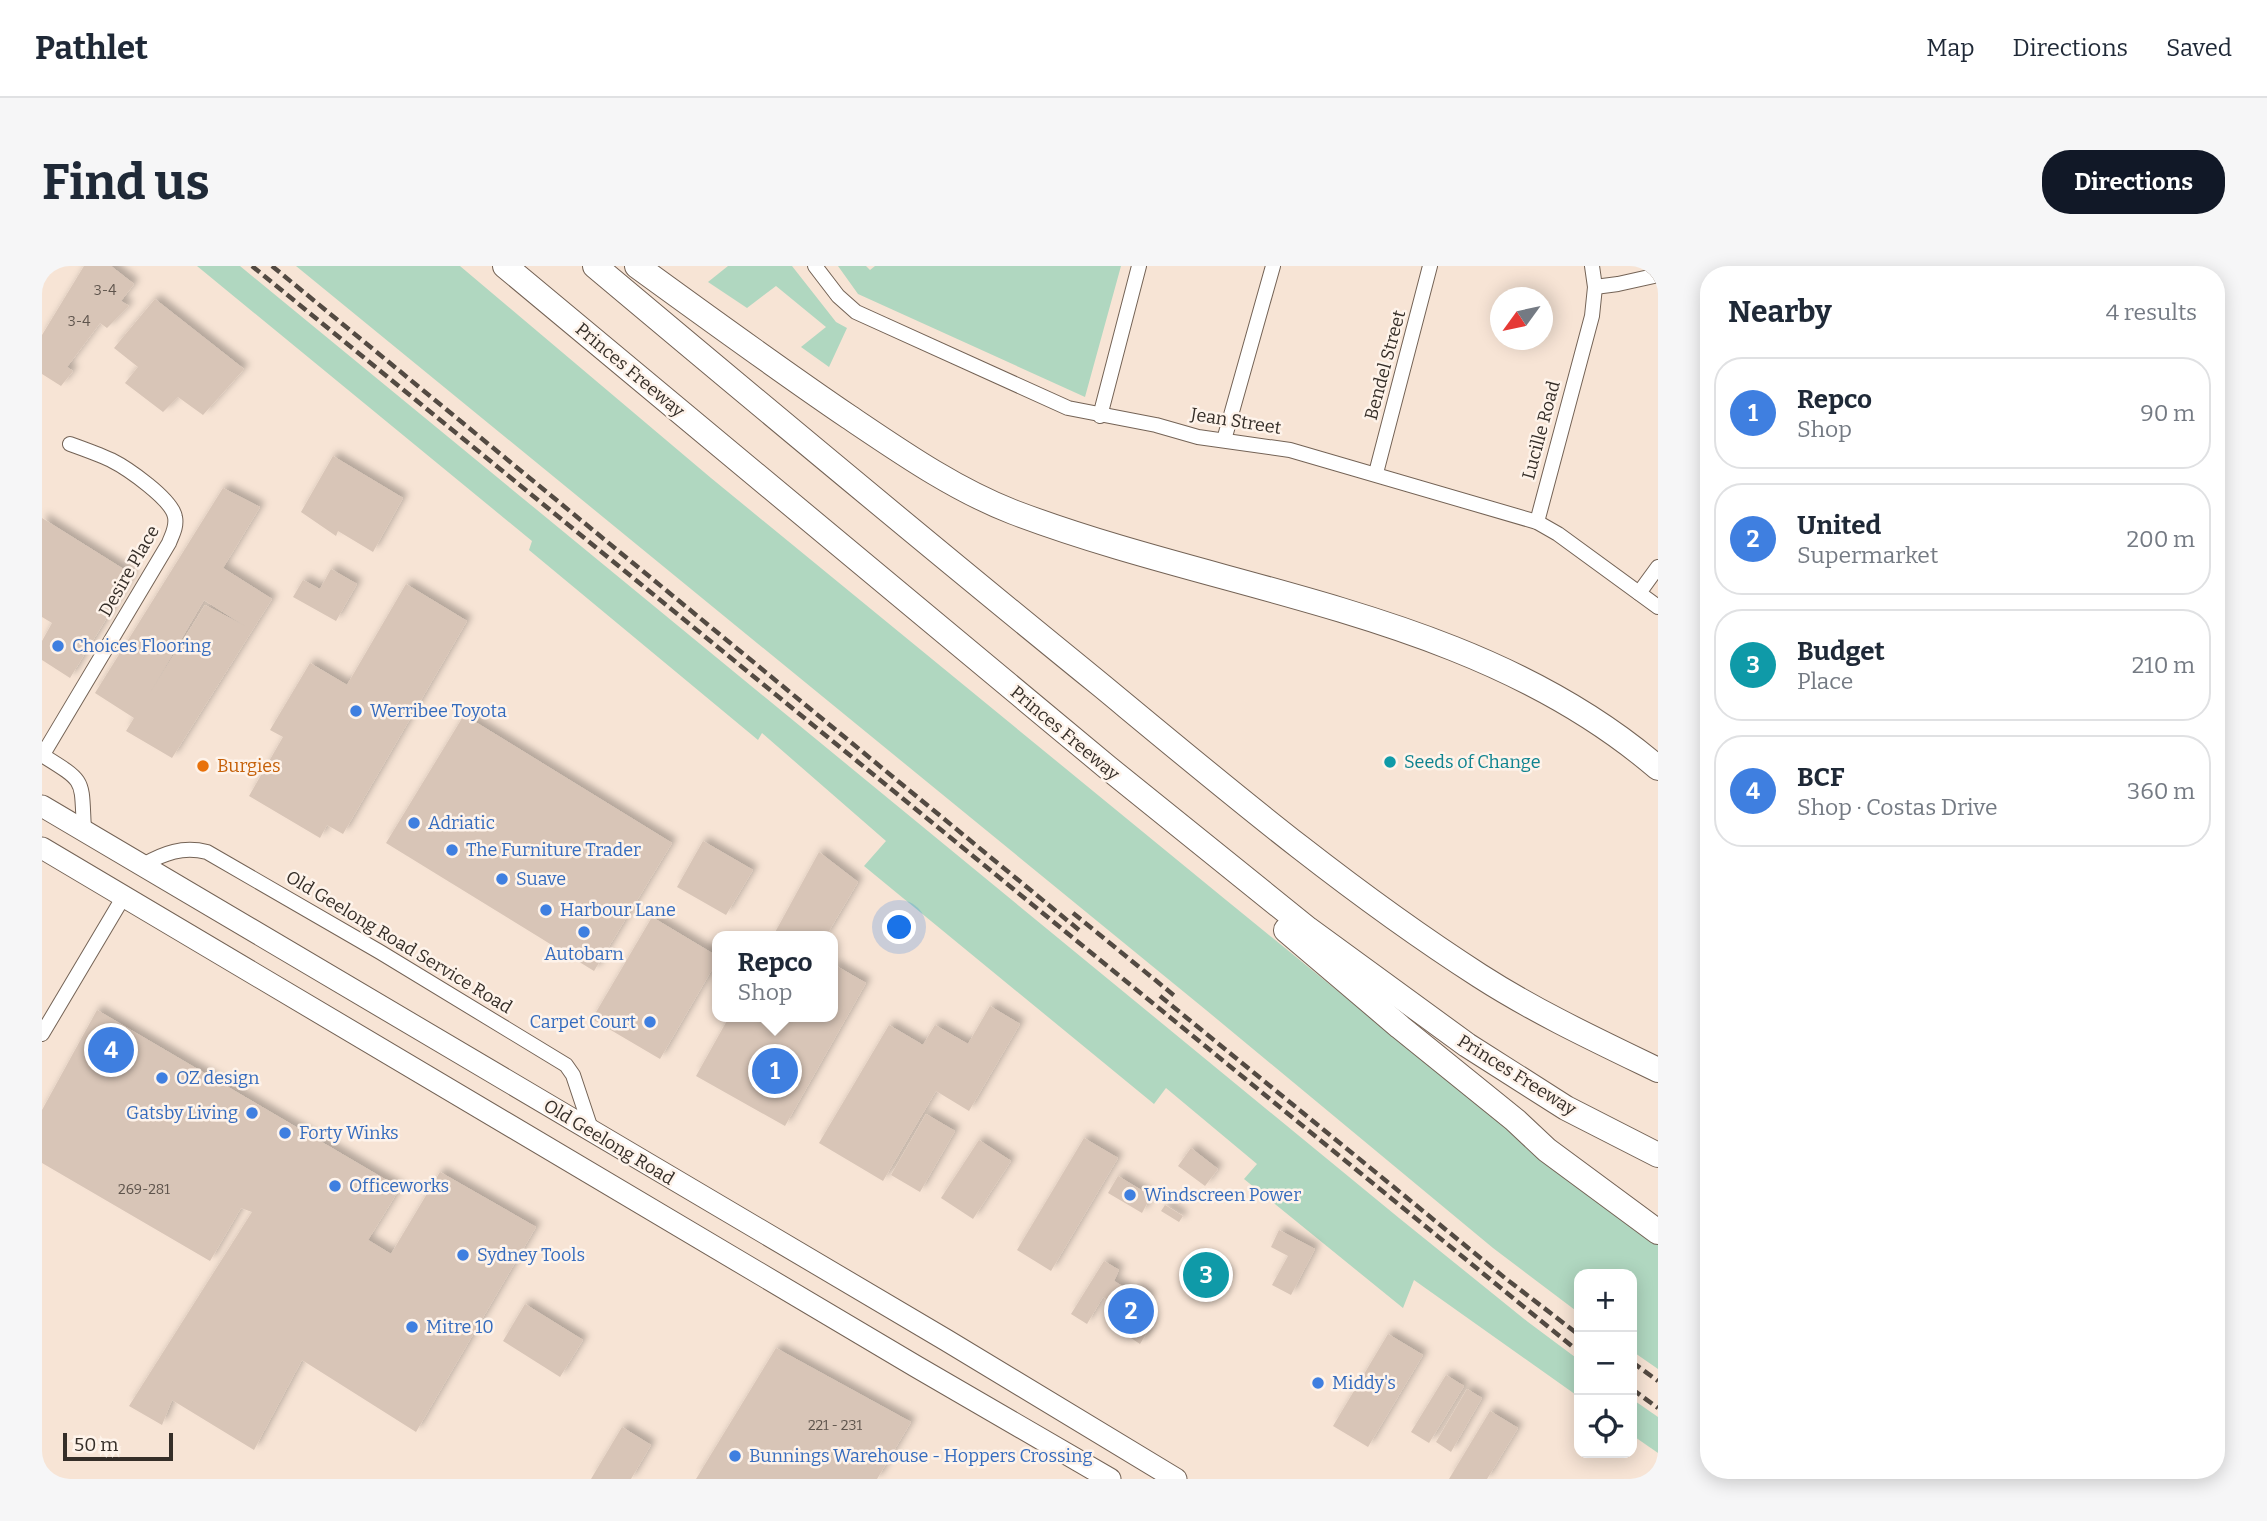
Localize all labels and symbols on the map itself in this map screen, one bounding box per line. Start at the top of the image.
house number: 3-4 [94,282,116,299]
north arrow [1490,287,1553,350]
street label: Bendel Street [1360,307,1410,422]
house number: 3-4 [68,313,90,330]
street label: Princes Freeway [571,318,689,422]
street label: Lucille Road [1517,378,1565,482]
street label: Jean Street [1188,403,1283,439]
street label: Desire Place [94,521,164,621]
place label: Choices Flooring [72,635,211,657]
marker: Choices Flooring [50,638,66,654]
street label: Princes Freeway [1006,681,1124,785]
place label: Werribee Toyota [370,700,507,722]
marker: Werribee Toyota [348,703,364,719]
place label: Seeds of Change [1404,751,1541,773]
marker: Seeds of Change [1382,754,1398,770]
place label: Burgies [217,755,281,777]
marker: Burgies [195,758,211,774]
place label: Adriatic [428,812,495,834]
marker: Adriatic [406,815,422,831]
place label: The Furniture Trader [466,839,641,861]
marker: The Furniture Trader [444,842,460,858]
street label: Old Geelong Road Service Road [282,866,516,1019]
place label: Suave [516,868,566,890]
marker: Suave [494,871,510,887]
place label: Harbour Lane [560,899,676,921]
marker: Harbour Lane [538,902,554,918]
your location [882,910,916,944]
marker: Autobarn [576,924,592,940]
place label: Autobarn [544,943,624,965]
place label: Carpet Court [529,1011,636,1033]
marker: Carpet Court [642,1014,658,1030]
pin: 4 [88,1024,134,1076]
street label: Princes Freeway [1454,1030,1581,1120]
pin: 1 [752,1045,798,1097]
place label: OZ design [176,1067,260,1089]
marker: OZ design [154,1070,170,1086]
street label: Old Geelong Road [540,1094,679,1190]
place label: Gatsby Living [126,1102,238,1124]
marker: Gatsby Living [244,1105,260,1121]
place label: Forty Winks [299,1122,399,1144]
marker: Forty Winks [277,1125,293,1141]
place label: Officeworks [349,1175,449,1197]
marker: Officeworks [327,1178,343,1194]
house number: 269-281 [118,1181,170,1198]
place label: Windscreen Power [1144,1184,1301,1206]
marker: Windscreen Power [1122,1187,1138,1203]
place label: Sydney Tools [477,1244,585,1266]
marker: Sydney Tools [455,1247,471,1263]
pin: 3 [1183,1249,1229,1301]
pin: 2 [1108,1285,1154,1337]
place label: Mitre 10 [426,1316,494,1338]
marker: Mitre 10 [404,1319,420,1335]
place label: Middy's [1332,1372,1396,1394]
marker: Middy's [1310,1375,1326,1391]
house number: 221 - 231 [808,1417,862,1434]
scale bar [63,1430,173,1462]
place label: Bunnings Warehouse - Hoppers Crossing [749,1445,1092,1467]
marker: Bunnings Warehouse - Hoppers Crossing [727,1448,743,1464]

